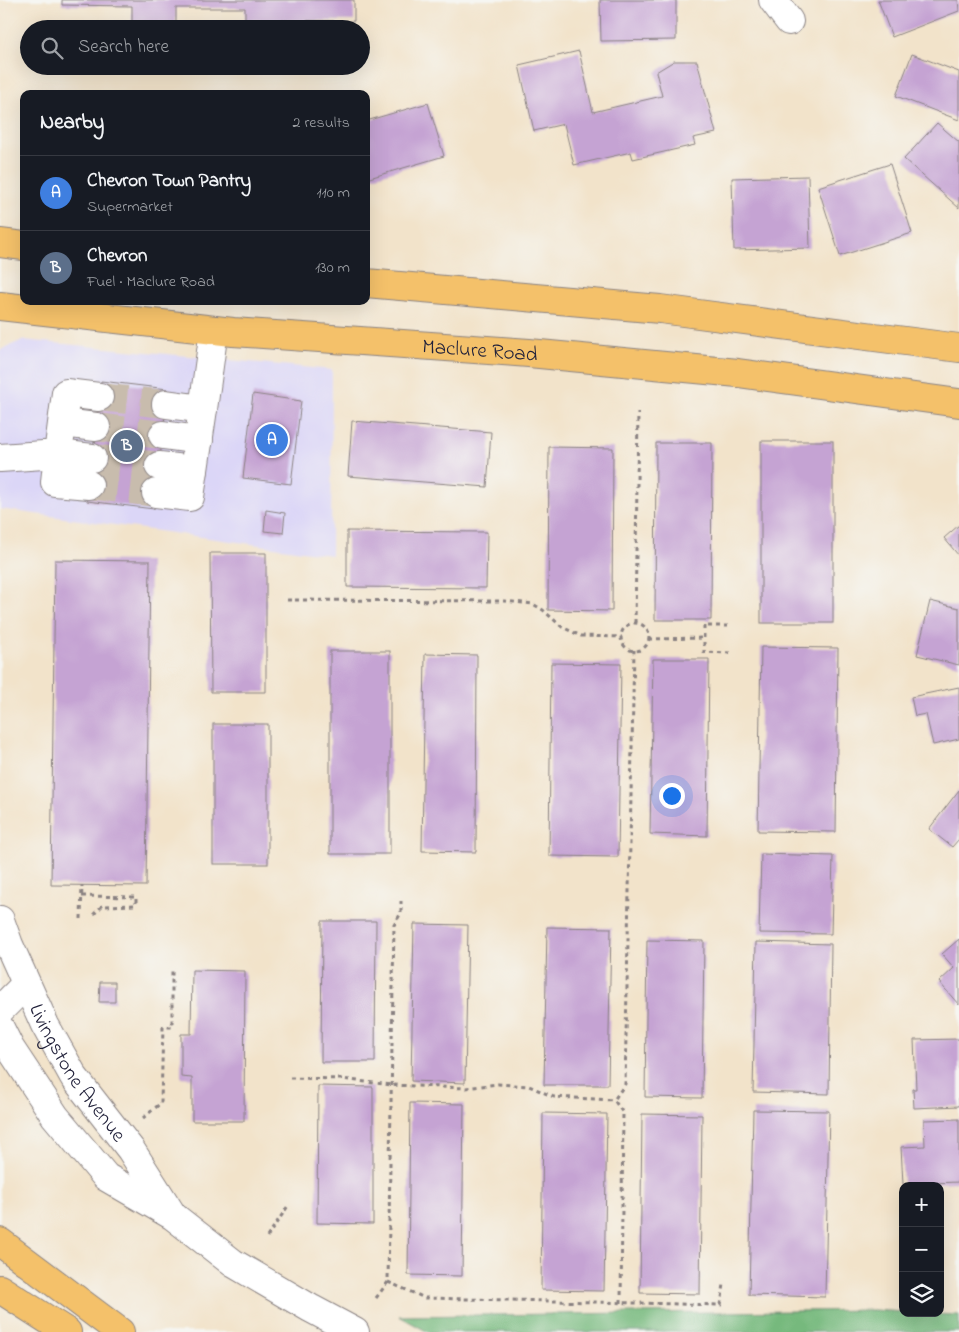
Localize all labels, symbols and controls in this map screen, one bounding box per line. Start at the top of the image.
search box [20,20,370,75]
icon: search [38,34,66,62]
text: Search here [78,34,169,61]
text: Nearby [40,108,104,138]
text: 2 results [292,111,350,135]
text: Chevron Town Pantry [87,168,251,195]
text: A [51,181,61,205]
text: 110 m [316,181,350,205]
text: Supermarket [87,195,173,219]
text: Chevron [87,243,147,270]
text: B [51,256,61,280]
text: 130 m [315,256,350,280]
text: Fuel · Maclure Road [87,270,215,294]
street label: Maclure Road [421,332,539,371]
pin: A [256,421,288,459]
pin: B [111,427,143,465]
your location [659,783,685,809]
street label: Livingstone Avenue [20,999,133,1149]
map controls [899,1182,944,1317]
button: + [899,1182,944,1227]
button: − [899,1227,944,1272]
button: layers [899,1272,944,1317]

